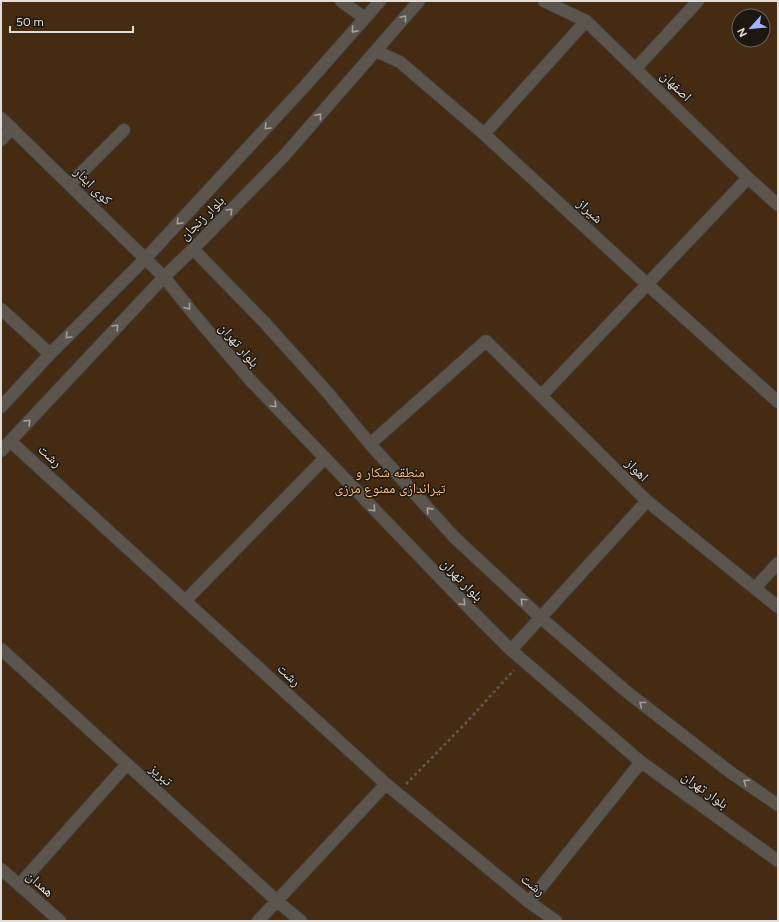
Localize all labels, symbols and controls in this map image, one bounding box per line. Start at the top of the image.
scale bar [10,8,133,34]
north arrow [731,8,771,48]
text: 50 m [16,15,44,29]
one-way arrow [399,16,406,23]
one-way arrow [351,25,359,33]
text: N [735,26,750,39]
street label: اصفهان [657,67,695,105]
one-way arrow [314,114,321,121]
one-way arrow [264,122,272,130]
street label: کوی ایثار [70,163,116,209]
street label: بلوار زنجان [176,192,228,244]
street label: شیراز [573,194,606,227]
one-way arrow [225,208,233,216]
one-way arrow [176,217,184,225]
one-way arrow [183,303,190,310]
street label: بلوار تهران [215,319,263,371]
one-way arrow [111,324,119,332]
one-way arrow [65,331,73,339]
one-way arrow [269,400,276,408]
one-way arrow [23,419,30,427]
street label: رشت [35,441,65,471]
street label: اهواز [621,454,652,485]
park label: منطقه شکار و تیراندازی ممنوع مرزی [335,464,446,498]
one-way arrow [368,504,376,512]
one-way arrow [427,508,434,515]
street label: بلوار تهران [437,555,487,605]
one-way arrow [458,598,466,606]
one-way arrow [520,599,527,606]
street label: رشت [274,660,304,690]
one-way arrow [640,702,647,709]
street label: تبریز [145,760,176,790]
street label: بلوار تهران [678,767,732,813]
one-way arrow [743,780,750,787]
street label: همدان [23,867,57,901]
street label: رشت [517,870,549,900]

